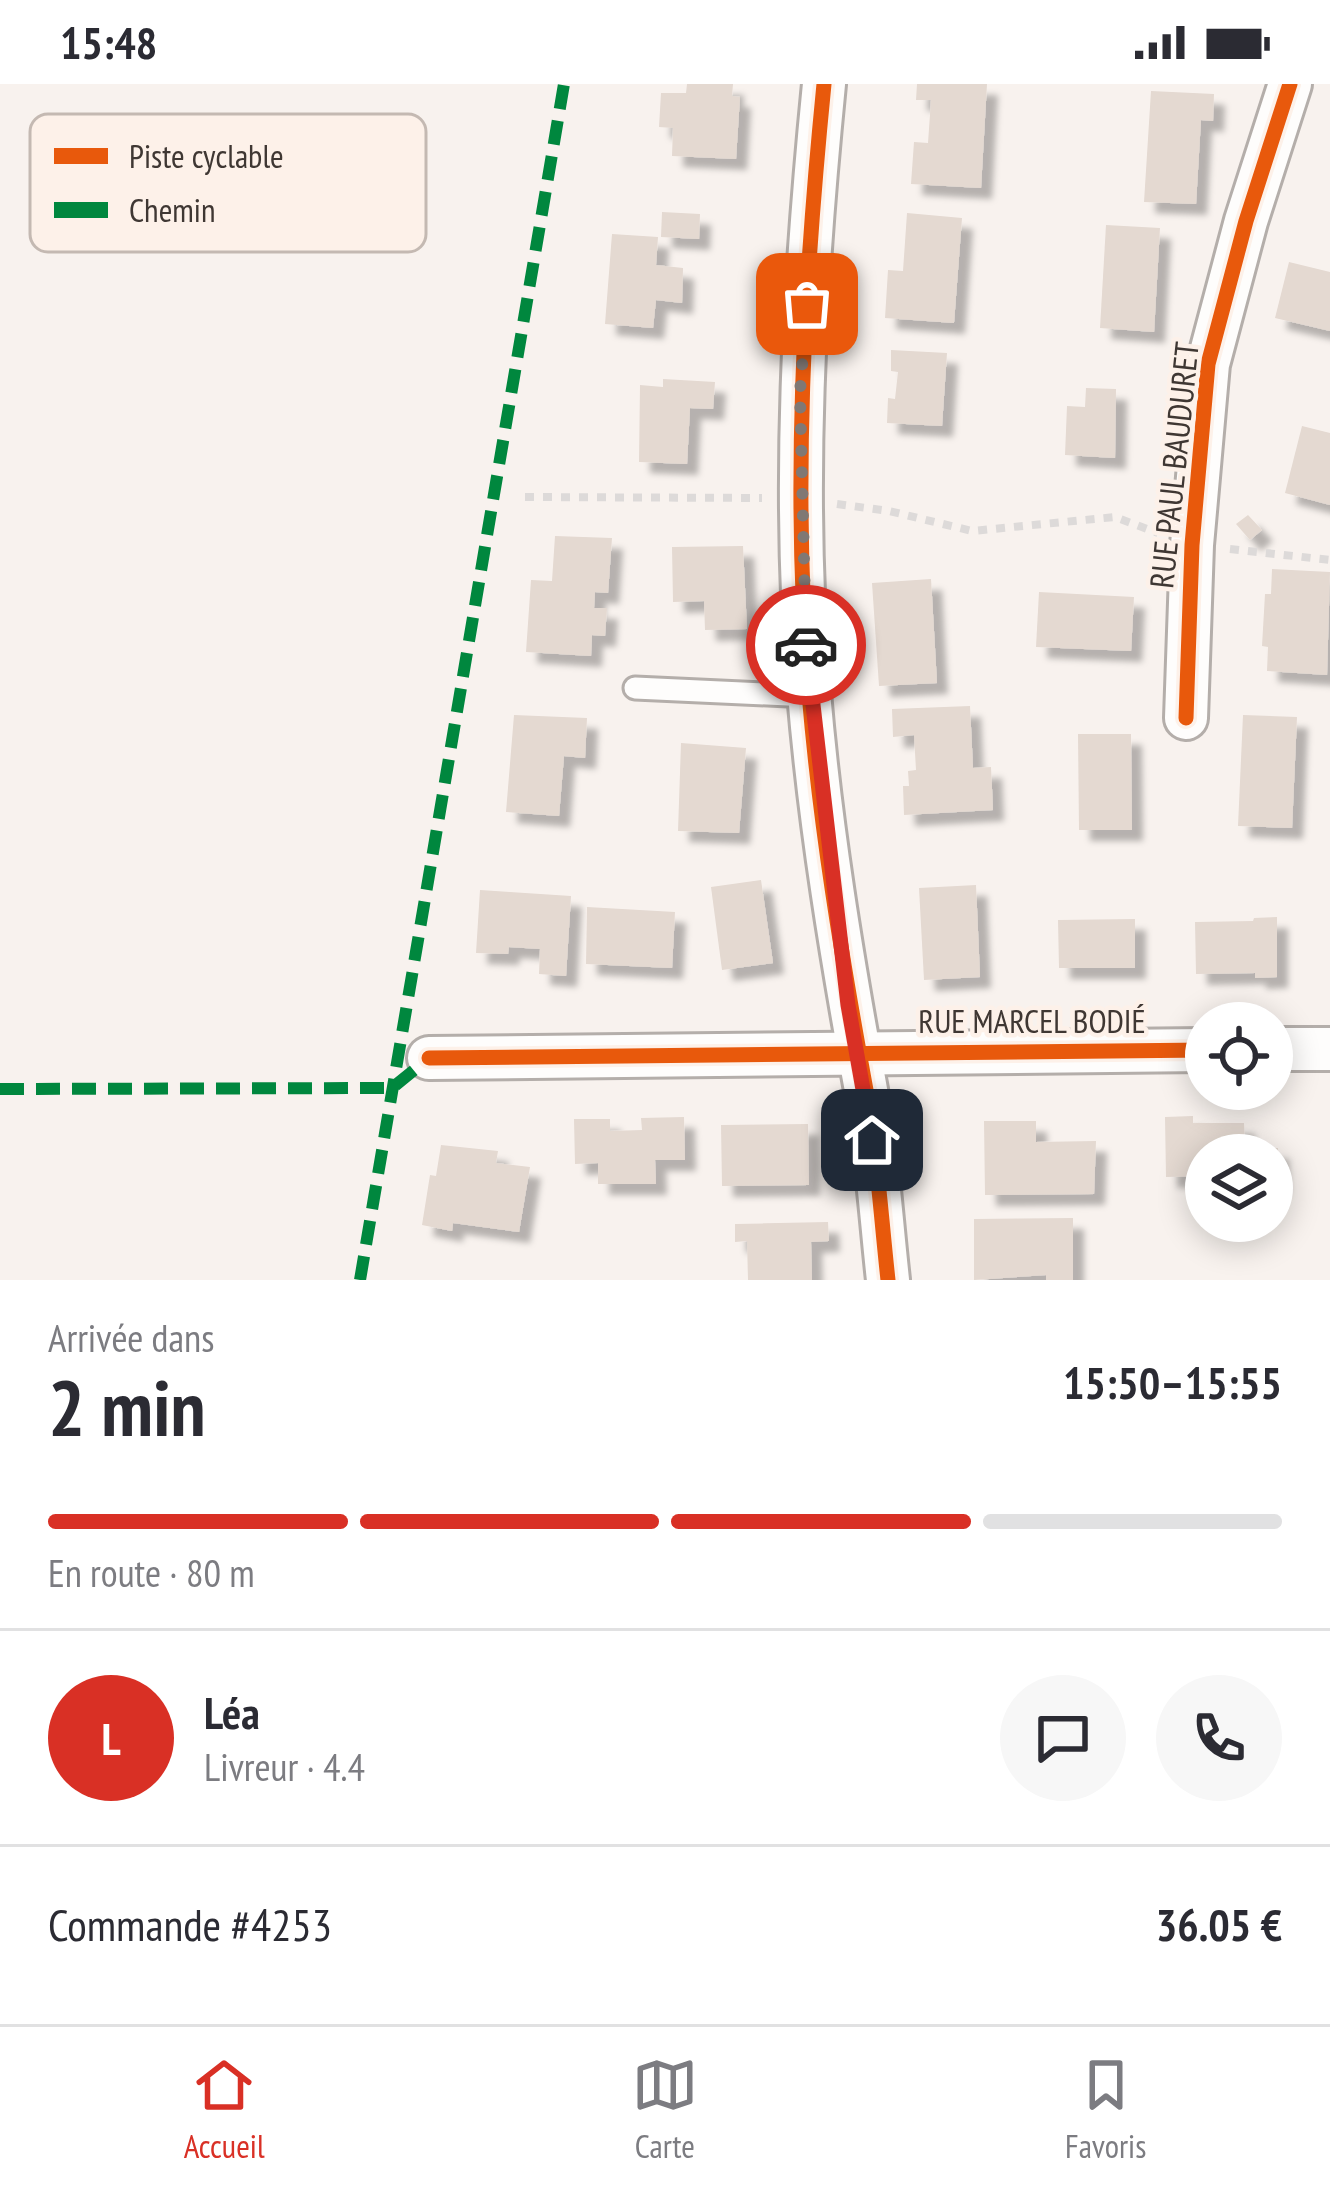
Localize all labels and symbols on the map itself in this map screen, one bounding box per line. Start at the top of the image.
legend [30,114,426,252]
text: Piste cyclable [129,134,284,177]
text: Chemin [129,188,215,231]
pin [756,253,858,355]
street label: RUE PAUL BAUDURET [1139,340,1208,590]
courier [746,585,866,705]
street label: RUE MARCEL BODIÉ [918,999,1146,1042]
pin [821,1089,923,1191]

